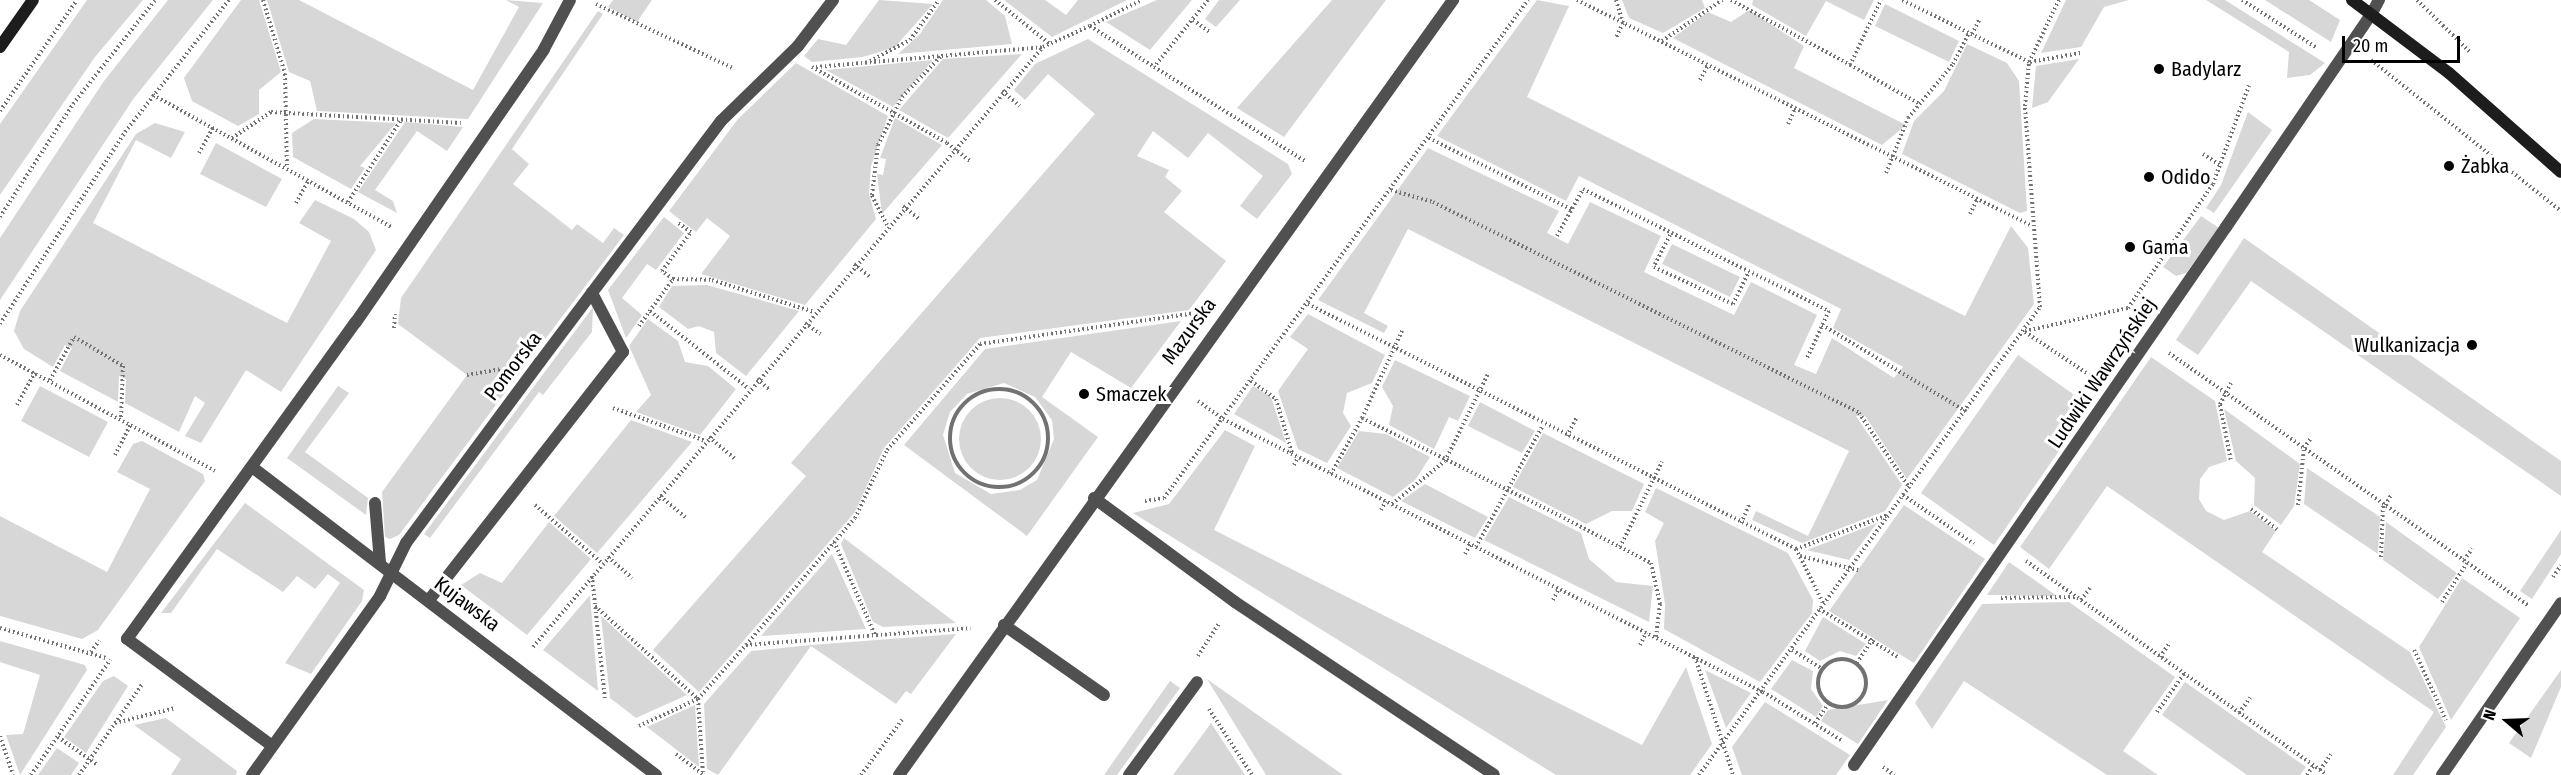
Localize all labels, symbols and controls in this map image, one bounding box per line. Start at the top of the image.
scale bar [2345,24,2464,62]
text: 20 m [2353,35,2388,57]
place label: Badylarz [2171,57,2241,81]
marker: Badylarz [2152,62,2166,76]
place label: Żabka [2461,154,2509,178]
marker: Żabka [2442,159,2456,173]
place label: Odido [2161,165,2211,189]
marker: Odido [2142,170,2156,184]
place label: Gama [2142,235,2188,259]
marker: Gama [2123,240,2137,254]
street label: Mazurska [1157,293,1221,369]
street label: Ludwiki Wawrzyńskiej [2043,293,2161,453]
street label: Pomorska [479,327,547,405]
place label: Wulkanizacja [2354,333,2460,357]
marker: Wulkanizacja [2465,338,2479,352]
place label: Smaczek [1096,382,1167,406]
marker: Smaczek [1077,387,1091,401]
street label: Kujawska [429,572,505,636]
north arrow [2477,691,2537,751]
text: N [2479,707,2500,723]

